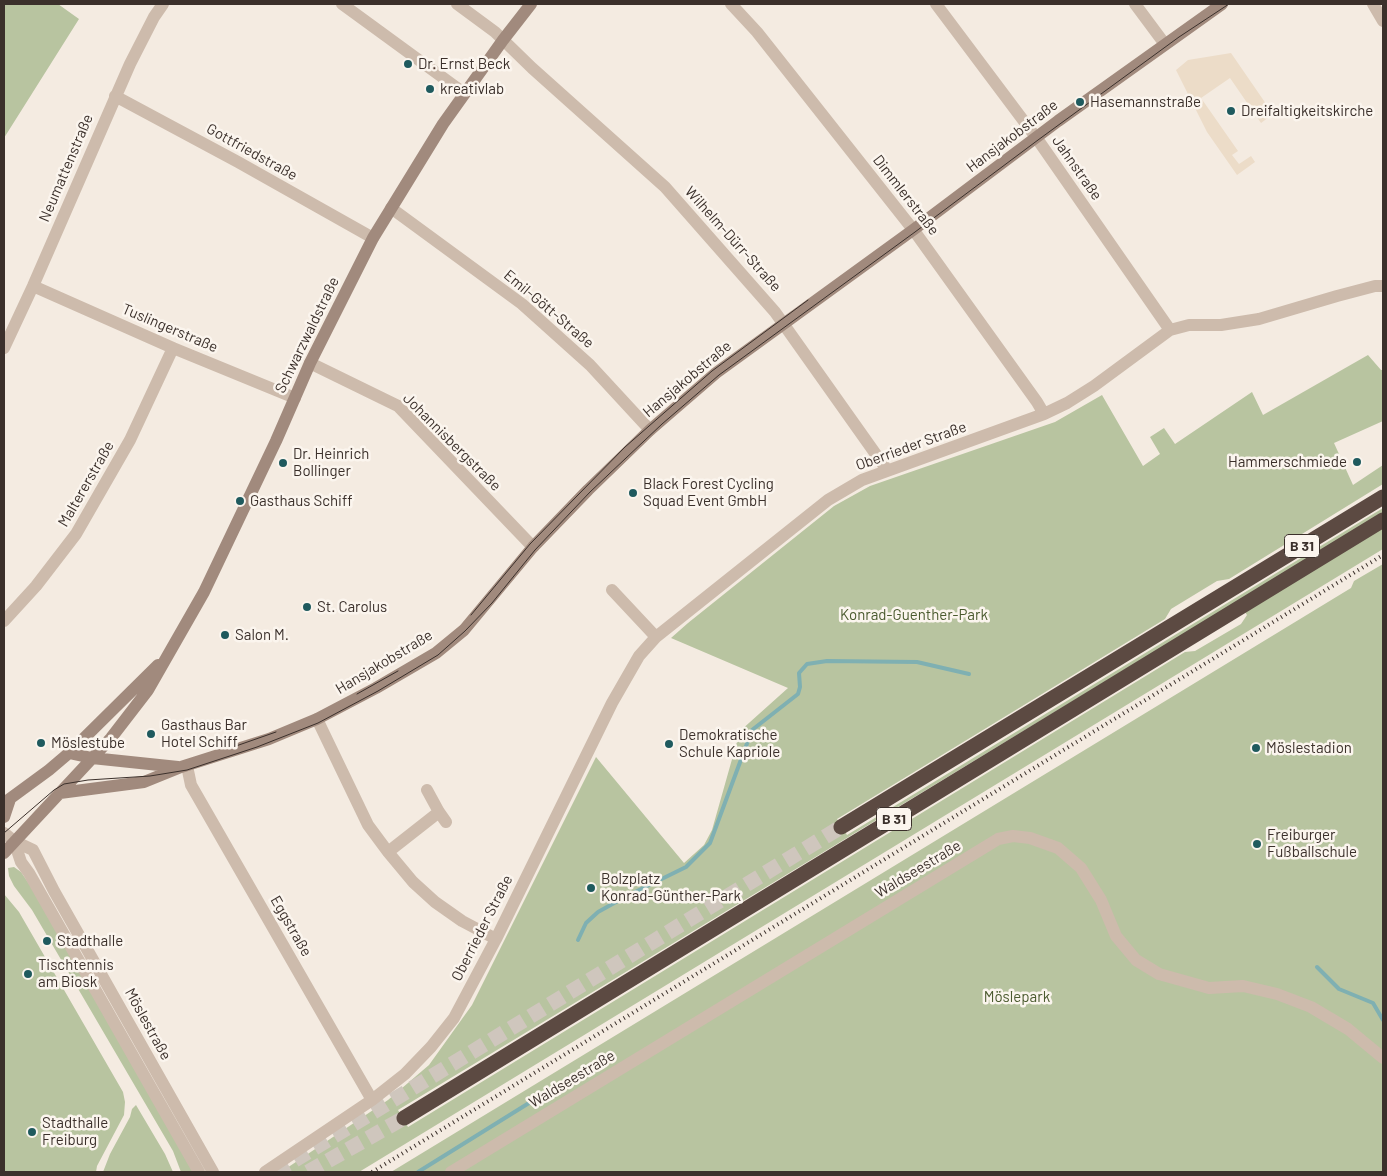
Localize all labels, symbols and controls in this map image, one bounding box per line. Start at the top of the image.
place label: Dr. Ernst Beck [418,55,510,73]
marker: Dr. Ernst Beck [402,58,414,70]
place label: kreativlab [440,80,504,98]
marker: kreativlab [424,83,436,95]
place label: Hasemannstraße [1090,93,1201,111]
street label: Hansjakobstraße [963,96,1061,176]
marker: Hasemannstraße [1074,96,1086,108]
place label: Dreifaltigkeitskirche [1241,102,1373,120]
marker: Dreifaltigkeitskirche [1225,105,1237,117]
street label: Neumattenstraße [35,112,97,224]
street label: Gottfriedstraße [203,120,301,184]
street label: Jahnstraße [1048,132,1106,204]
street label: Dimmlerstraße [869,151,943,239]
street label: Wilhelm-Dürr-Straße [681,183,785,295]
street label: Emil-Gött-Straße [500,266,598,352]
street label: Schwarzwaldstraße [271,274,343,396]
street label: Tuslingerstraße [120,300,220,356]
street label: Hansjakobstraße [639,337,735,421]
street label: Johannisbergstraße [399,389,505,495]
street label: Oberrieder Straße [853,418,969,474]
street label: Maltererstraße [54,438,118,530]
place label: Dr. Heinrich Bollinger [293,445,369,480]
place label: Hammerschmiede [1228,453,1347,471]
marker: Hammerschmiede [1351,456,1363,468]
marker: Dr. Heinrich Bollinger [277,457,289,469]
place label: Black Forest Cycling Squad Event GmbH [643,475,774,510]
marker: Black Forest Cycling Squad Event GmbH [627,487,639,499]
place label: Gasthaus Schiff [250,492,353,510]
marker: Gasthaus Schiff [234,495,246,507]
road number: B 31 [1284,534,1320,558]
place label: St. Carolus [317,598,387,616]
marker: St. Carolus [301,601,313,613]
park label: Konrad-Guenther-Park [840,606,988,624]
place label: Salon M. [235,626,289,644]
street label: Hansjakobstraße [332,626,436,698]
marker: Salon M. [219,629,231,641]
place label: Gasthaus Bar Hotel Schiff [161,716,247,751]
place label: Demokratische Schule Kapriole [679,726,780,761]
marker: Gasthaus Bar Hotel Schiff [145,728,157,740]
place label: Möslestube [51,734,125,752]
marker: Möslestube [35,737,47,749]
marker: Demokratische Schule Kapriole [663,738,675,750]
place label: Möslestadion [1266,739,1352,757]
marker: Möslestadion [1250,742,1262,754]
road number: B 31 [876,808,912,831]
place label: Freiburger Fußballschule [1267,826,1357,861]
street label: Waldseestraße [872,836,964,902]
marker: Freiburger Fußballschule [1251,838,1263,850]
place label: Bolzplatz Konrad-Günther-Park [601,870,741,905]
street label: Oberrieder Straße [448,872,516,984]
marker: Bolzplatz Konrad-Günther-Park [585,882,597,894]
street label: Eggstraße [266,892,316,960]
place label: Stadthalle [57,932,123,950]
marker: Stadthalle [41,935,53,947]
place label: Tischtennis am Biosk [38,956,114,991]
marker: Tischtennis am Biosk [22,968,34,980]
street label: Möslestraße [121,985,175,1063]
park label: Möslepark [984,988,1050,1006]
street label: Waldseestraße [526,1046,618,1112]
place label: Stadthalle Freiburg [42,1114,108,1149]
marker: Stadthalle Freiburg [26,1126,38,1138]

